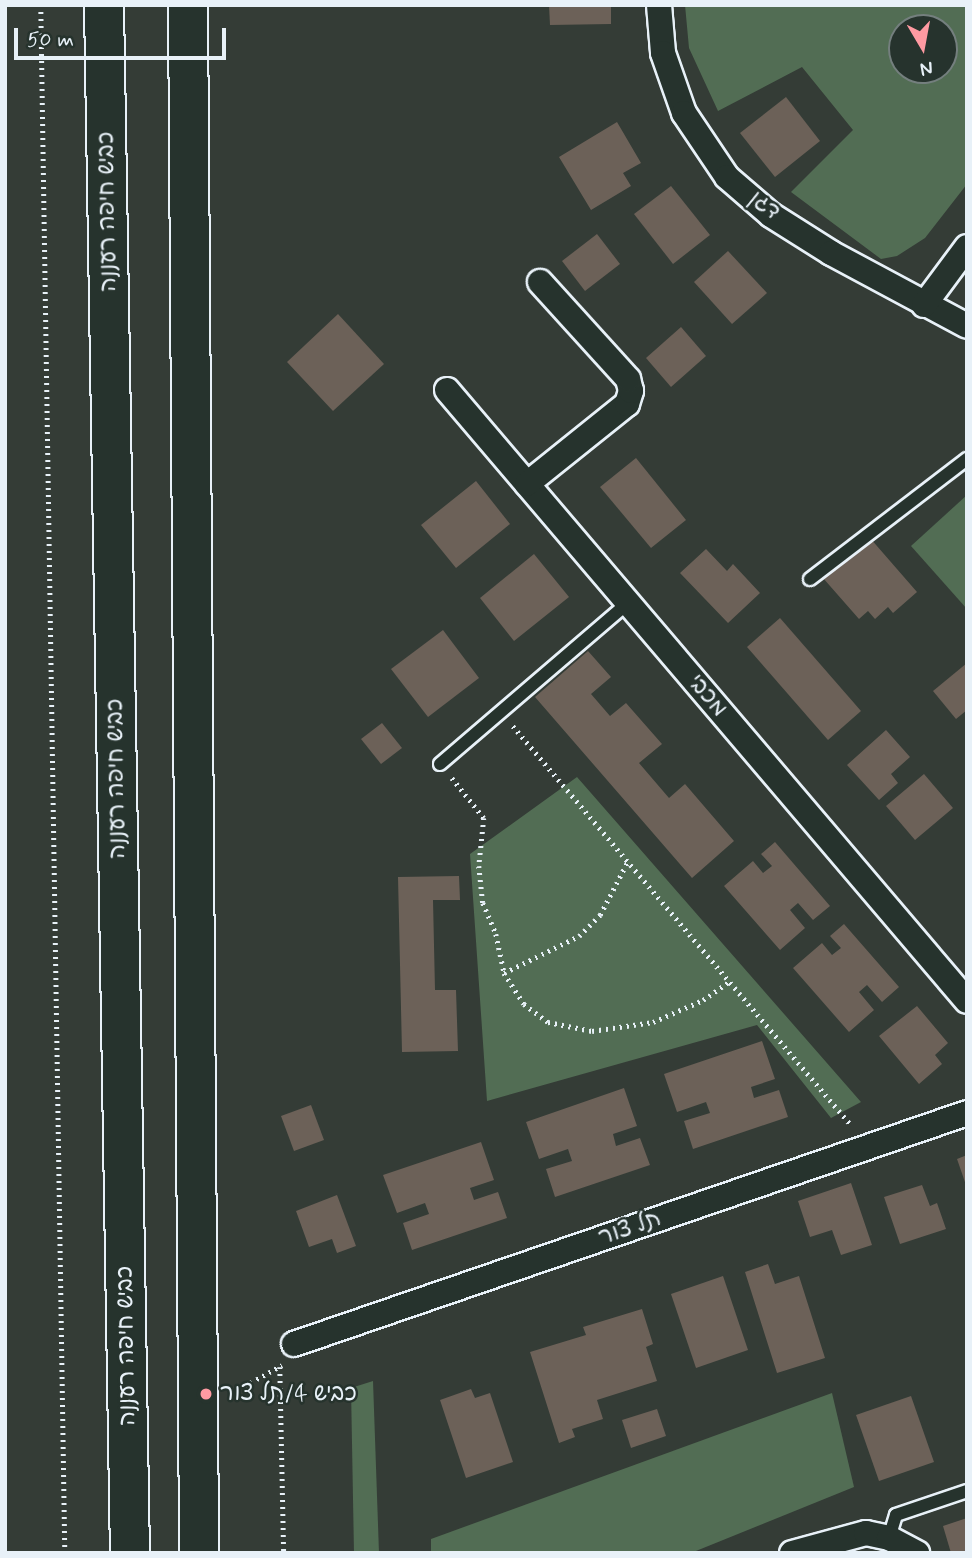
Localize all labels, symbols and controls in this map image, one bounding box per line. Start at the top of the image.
scale bar [18,14,229,58]
north arrow [888,14,958,84]
text: 50 m [27,26,74,54]
text: N [918,55,935,82]
street label: כביש חיפה רעננה [93,132,123,292]
street label: דגן [743,185,785,227]
street label: מכבי [681,669,733,723]
street label: כביש חיפה רעננה [102,699,132,859]
street label: תל צור [595,1205,665,1253]
street label: כביש חיפה רעננה [112,1266,142,1426]
place label: כביש 4/תל צור [220,1380,357,1408]
marker: כביש 4/תל צור [198,1386,214,1402]

